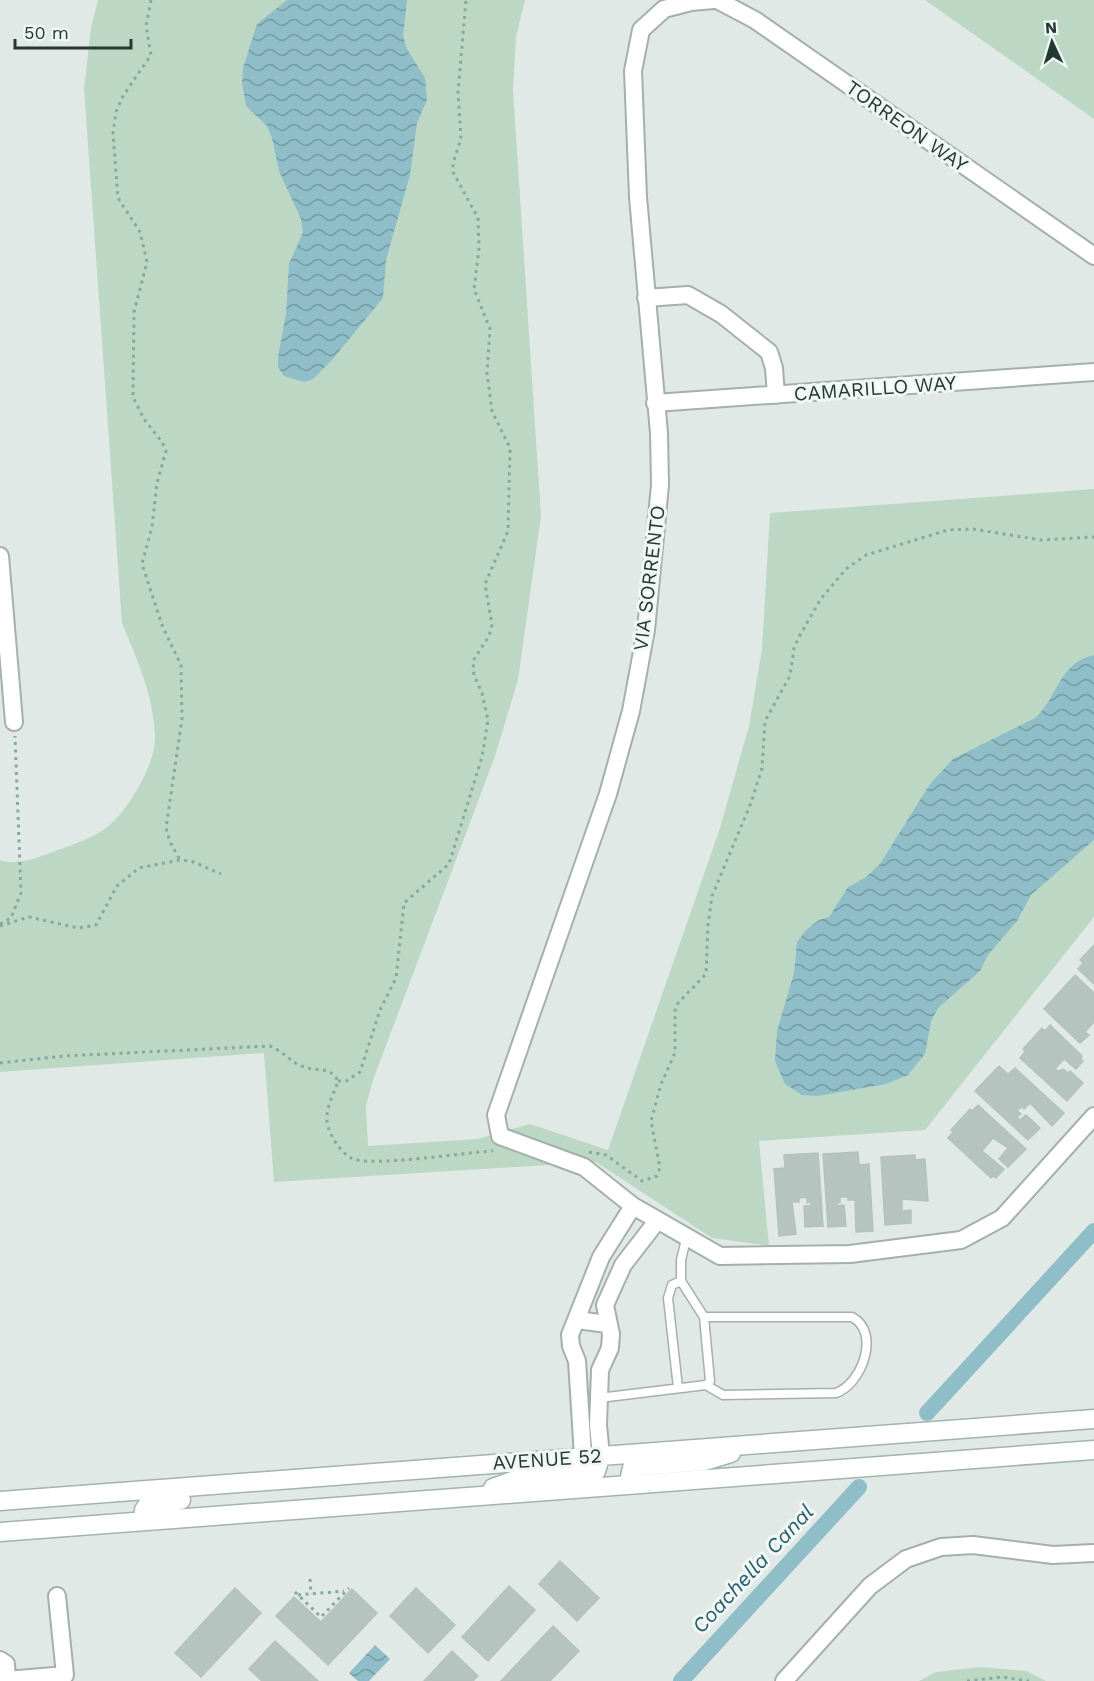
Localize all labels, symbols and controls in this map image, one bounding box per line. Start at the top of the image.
scale bar [15,12,130,50]
north arrow [1022,12,1082,72]
text: N [1044,18,1058,37]
text: 50 m [24,22,69,43]
street label: TORREON WAY [841,75,973,177]
street label: CAMARILLO WAY [793,370,958,406]
street label: VIA SORRENTO [628,504,670,652]
street label: AVENUE 52 [492,1443,602,1475]
water label: Coachella Canal [687,1499,819,1638]

